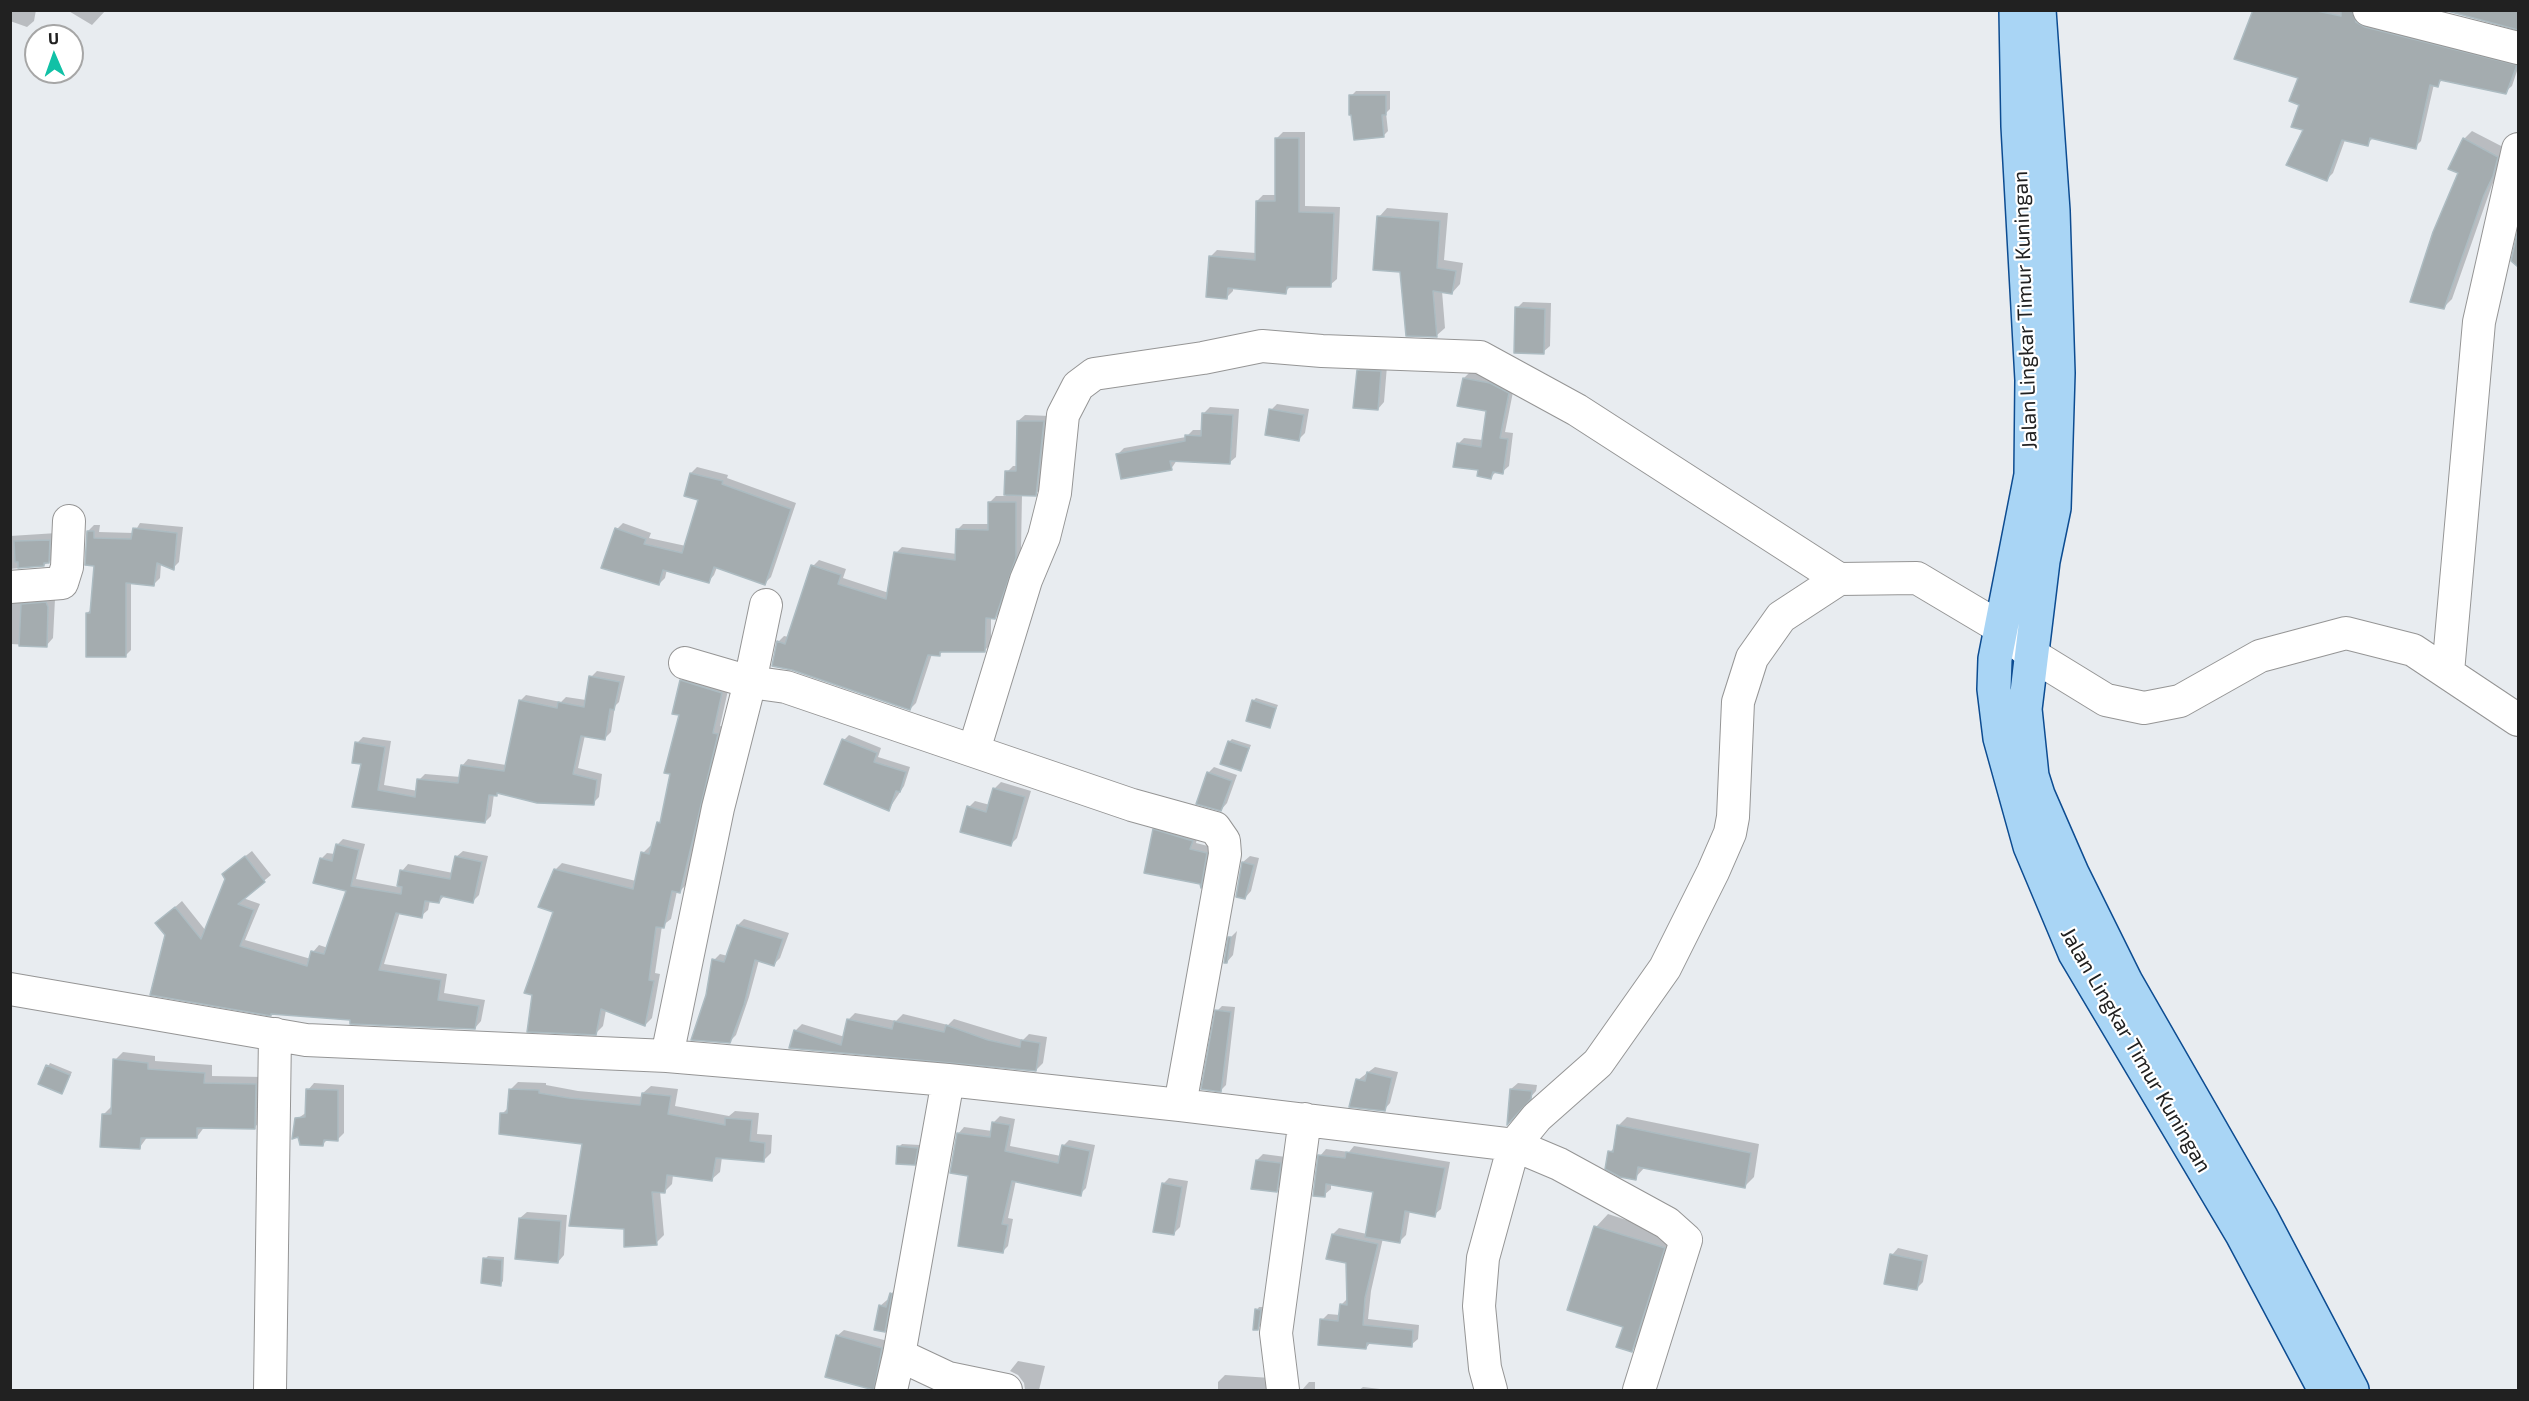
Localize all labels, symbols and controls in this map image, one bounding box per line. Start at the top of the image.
north arrow [24,24,84,84]
text: U [48,28,59,47]
street label: Jalan Lingkar Timur Kuningan [2008,170,2042,450]
street label: Jalan Lingkar Timur Kuningan [2055,923,2217,1177]

